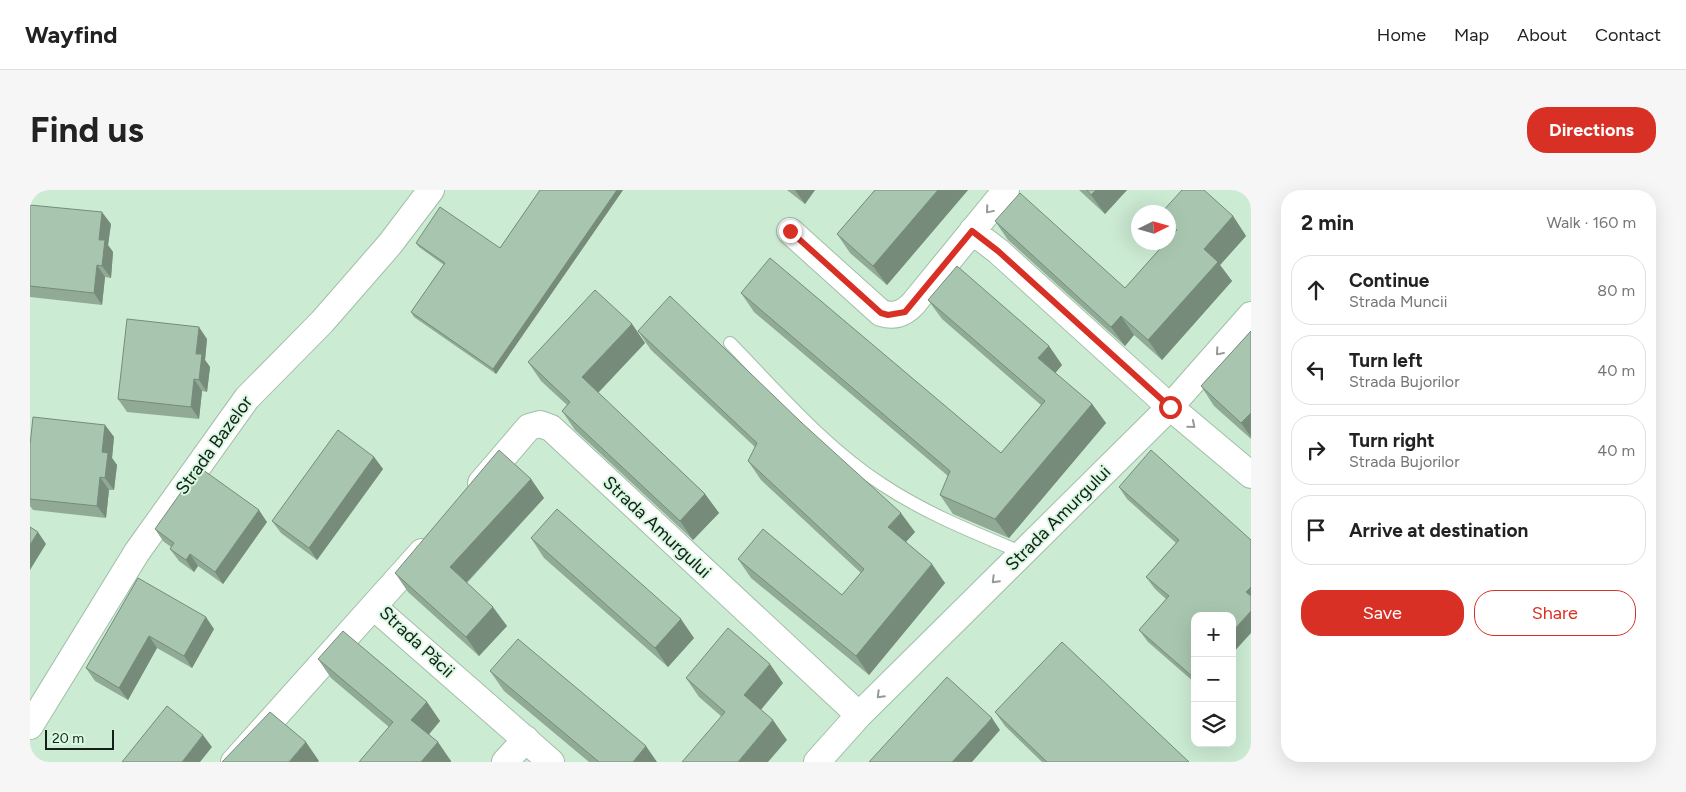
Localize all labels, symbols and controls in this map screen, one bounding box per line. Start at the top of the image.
text: Wayfind [25,20,118,49]
text: Home [1377,24,1426,46]
text: Map [1454,24,1489,46]
text: About [1517,24,1567,46]
text: Contact [1595,24,1661,46]
button: Directions [1527,107,1656,153]
text: Find us [30,109,144,151]
one-way arrow [986,205,995,214]
north arrow [1131,205,1176,250]
text: 2 min [1301,210,1354,235]
text: Walk · 160 m [1546,213,1636,232]
route end [779,220,802,243]
text: Continue [1349,269,1429,292]
icon: ahead [1302,276,1330,304]
text: 80 m [1597,281,1635,300]
text: Strada Muncii [1349,292,1447,311]
one-way arrow [1216,346,1225,355]
text: Turn left [1349,349,1423,372]
icon: left [1302,356,1330,384]
text: 40 m [1597,361,1635,380]
text: Strada Bujorilor [1349,372,1460,391]
street label: Strada Bazelor [171,391,257,499]
route start [1159,396,1182,419]
one-way arrow [1186,420,1195,428]
text: Turn right [1349,429,1435,452]
icon: right [1302,436,1330,464]
text: 40 m [1597,441,1635,460]
text: Strada Bujorilor [1349,452,1460,471]
street label: Strada Amurgului [1001,461,1115,575]
street label: Strada Amurgului [598,471,716,583]
icon: arrive [1302,516,1330,544]
text: Arrive at destination [1349,519,1528,542]
one-way arrow [992,574,1001,583]
button: Save [1301,590,1464,636]
button: Share [1474,590,1636,636]
street label: Strada Păcii [375,602,459,682]
map controls [1191,612,1236,747]
button: + [1191,612,1236,657]
button: − [1191,657,1236,702]
one-way arrow [877,689,886,698]
button: layers [1191,702,1236,747]
scale bar [45,727,114,750]
text: 20 m [52,730,84,747]

